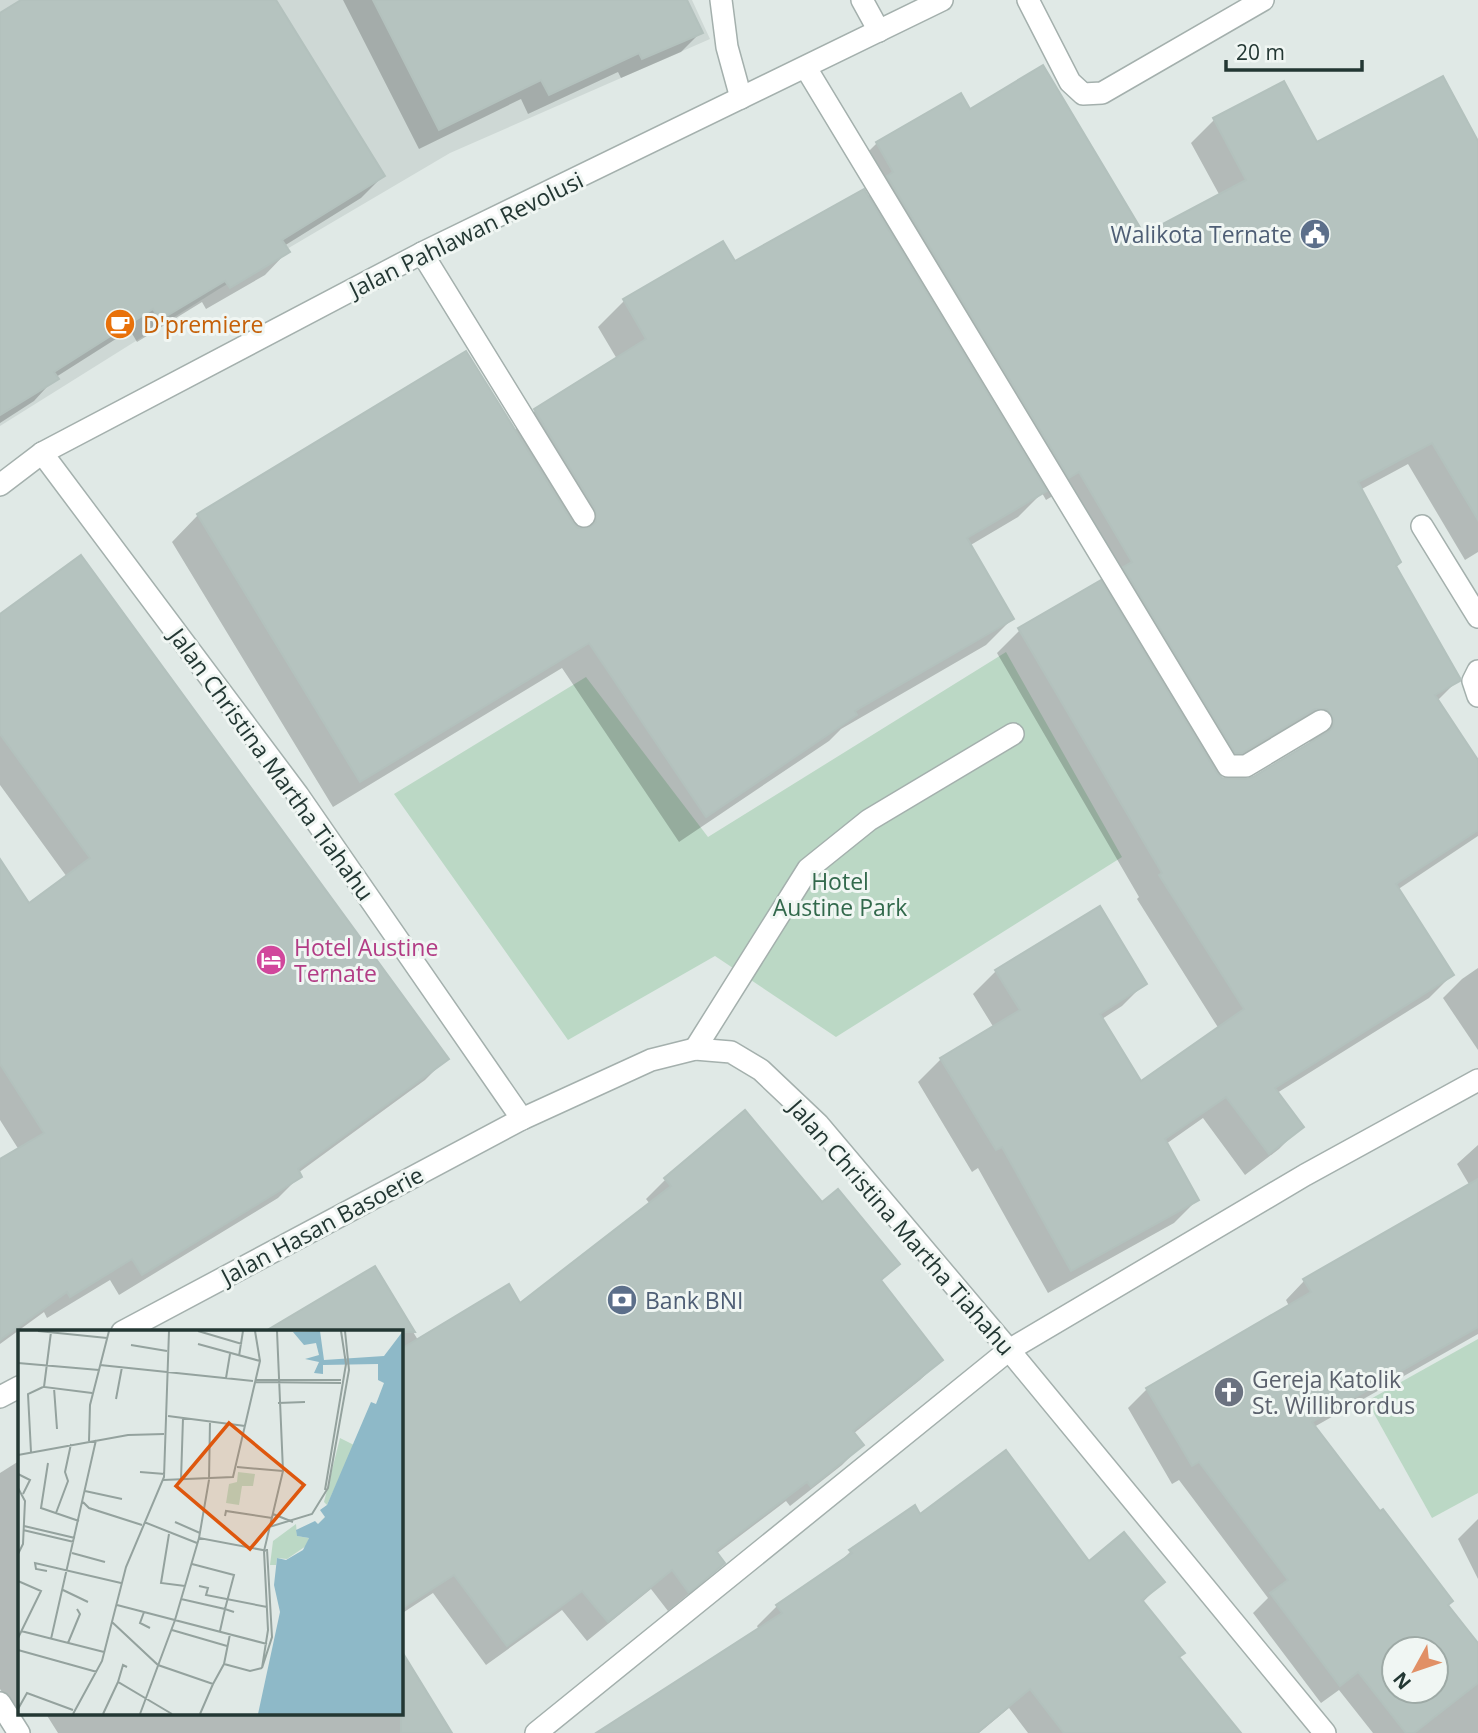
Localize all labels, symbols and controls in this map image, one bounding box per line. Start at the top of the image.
scale bar [1226,28,1362,72]
text: 20 m [1236,38,1285,66]
street label: Jalan Pahlawan Revolusi [342,163,588,306]
public building icon: Walikota Ternate [1298,217,1332,251]
place label: Walikota Ternate [1111,218,1292,250]
cafe icon: D'premiere [103,307,137,341]
place label: D'premiere [143,308,263,340]
street label: Jalan Christina Martha Tiahahu [161,620,382,907]
park label: Hotel Austine Park [773,865,907,923]
place label: Hotel Austine Ternate [294,931,438,989]
hotel icon: Hotel Austine Ternate [254,943,288,977]
street label: Jalan Christina Martha Tiahahu [781,1091,1022,1362]
street label: Jalan Hasan Basoerie [214,1158,429,1293]
bank icon: Bank BNI [605,1283,639,1317]
place label: Bank BNI [645,1284,743,1316]
inset map [18,1330,402,1716]
place label: Gereja Katolik St. Willibrordus [1252,1363,1415,1421]
church icon: Gereja Katolik St. Willibrordus [1212,1375,1246,1409]
north arrow [1380,1635,1450,1705]
text: N [1387,1667,1417,1695]

